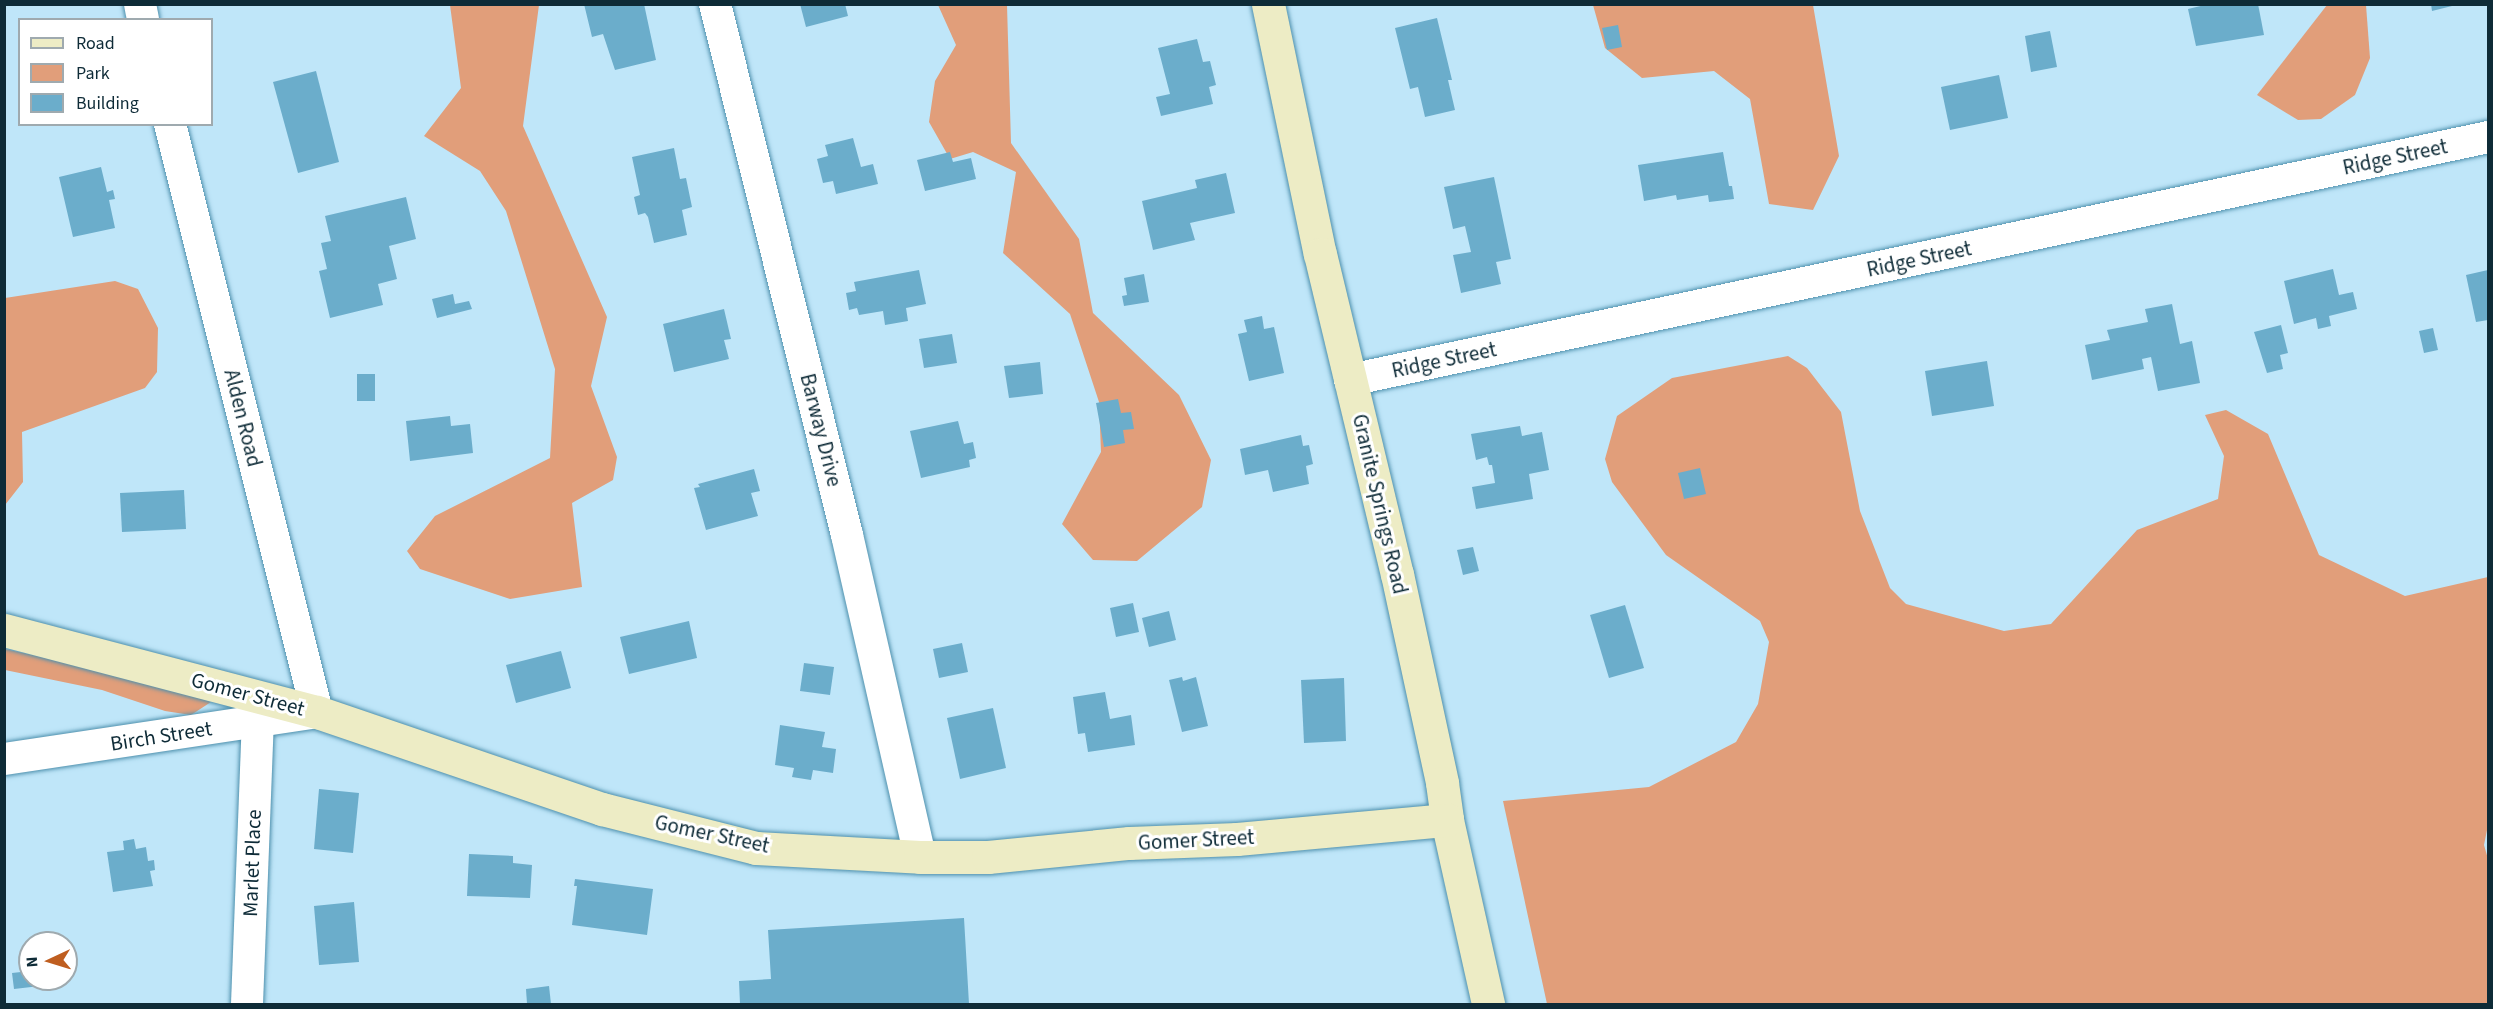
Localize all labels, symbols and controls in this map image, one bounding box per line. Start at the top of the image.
legend [18,18,213,126]
text: Road [76,31,115,56]
text: Park [76,61,110,86]
text: Building [76,91,139,116]
street label: Ridge Street [2340,134,2450,180]
street label: Ridge Street [1864,236,1974,282]
street label: Ridge Street [1389,337,1499,383]
street label: Alden Road [219,367,267,469]
street label: Barway Drive [795,371,847,489]
street label: Granite Springs Road [1347,412,1413,596]
street label: Gomer Street [189,667,307,721]
street label: Birch Street [108,716,214,756]
street label: Marlet Place [238,809,266,917]
street label: Gomer Street [653,810,771,858]
street label: Gomer Street [1137,824,1255,856]
north arrow [18,931,78,991]
text: N [21,956,43,968]

